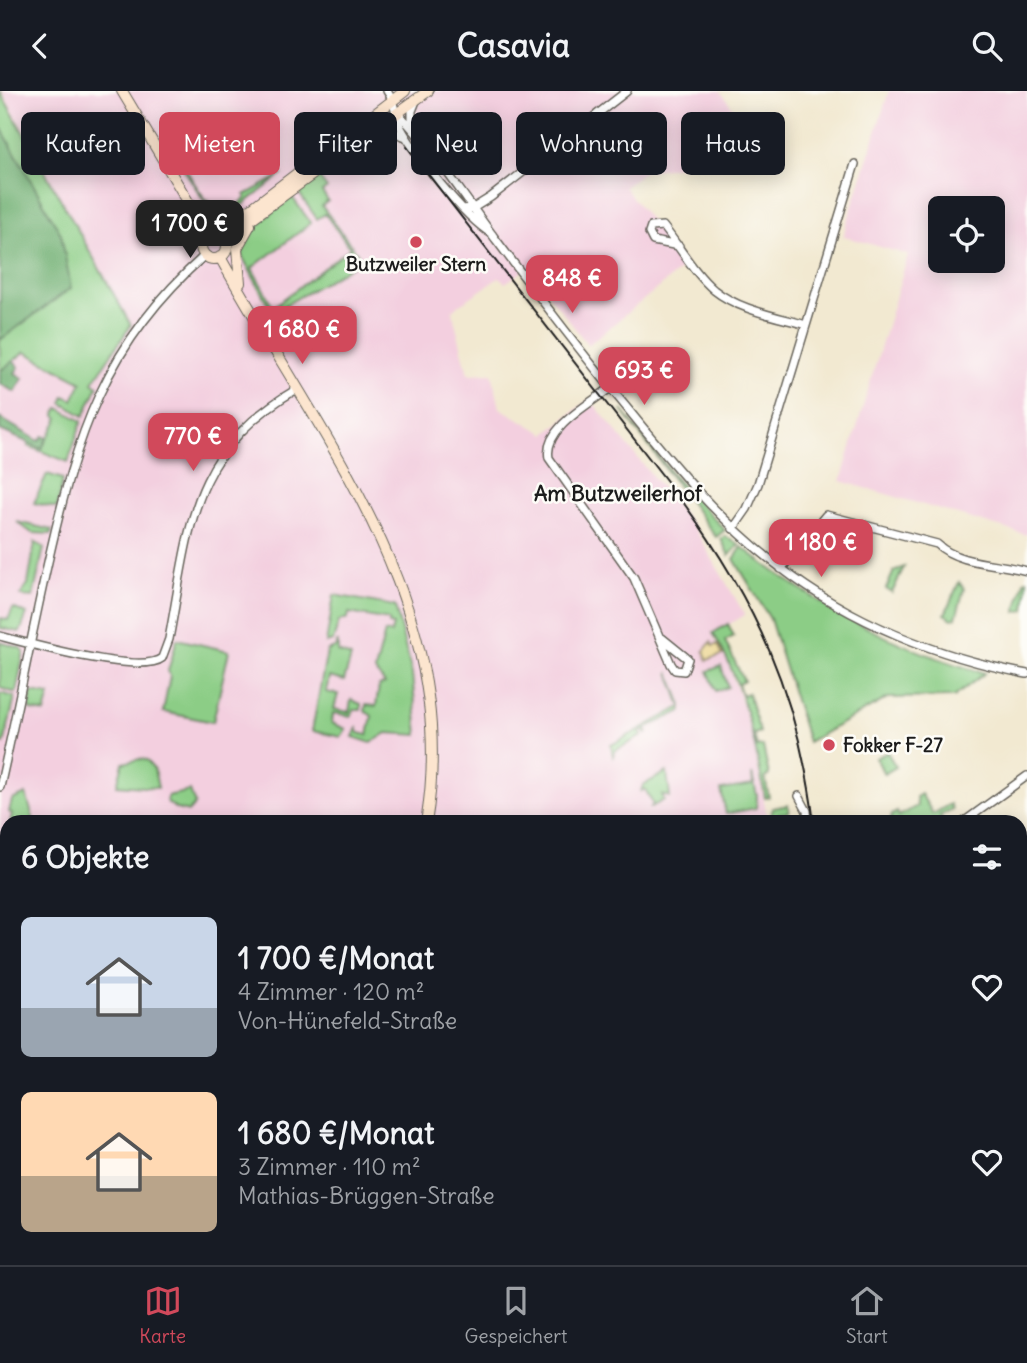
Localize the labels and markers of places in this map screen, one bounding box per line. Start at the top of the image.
pin: 1 700 € [125,201,255,260]
marker: Butzweiler Stern [408,234,424,250]
place label: Butzweiler Stern [346,252,486,276]
pin: 848 € [523,255,621,315]
pin: 1 680 € [237,307,367,366]
pin: 693 € [595,347,693,407]
pin: 770 € [144,413,242,473]
pin: 1 180 € [756,519,886,579]
place label: Fokker F-27 [843,733,943,757]
marker: Fokker F-27 [821,737,837,753]

